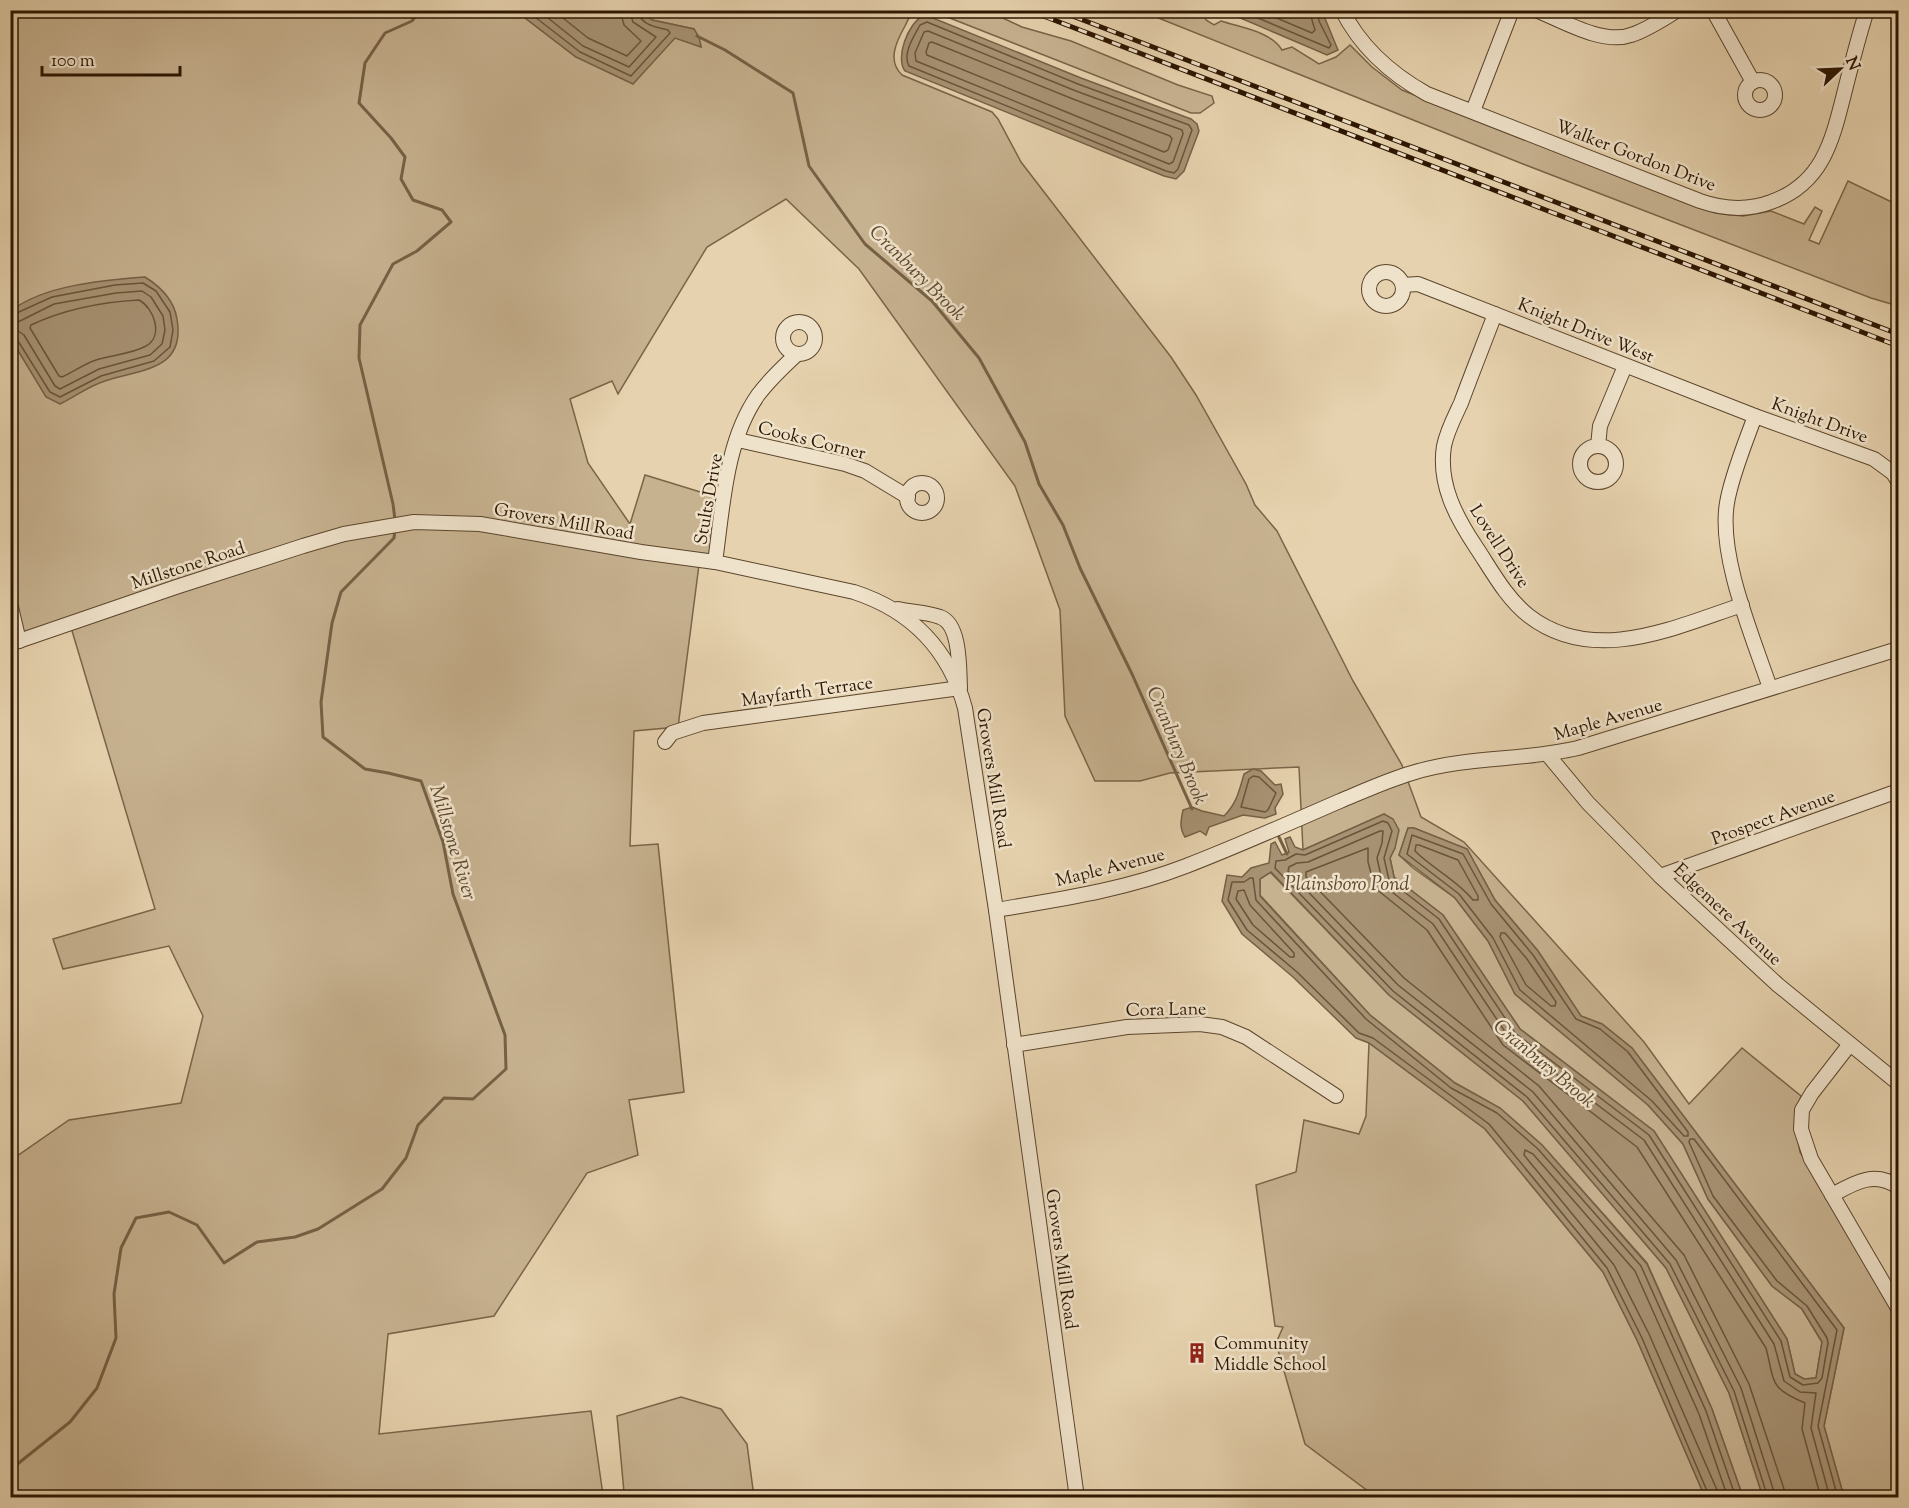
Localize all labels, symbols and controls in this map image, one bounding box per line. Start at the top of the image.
scale bar [42,39,180,77]
north arrow [1810,39,1870,99]
text: 100 m [51,49,95,75]
text: N [1838,54,1865,75]
street label: Walker Gordon Drive [1551,114,1719,199]
water label: Cranbury Brook [861,219,971,329]
street label: Knight Drive West [1513,293,1657,371]
street label: Knight Drive [1767,392,1871,451]
street label: Cooks Corner [755,416,869,468]
street label: Stults Drive [689,452,731,547]
street label: Grovers Mill Road [492,498,636,548]
street label: Lovell Drive [1462,500,1535,594]
street label: Millstone Road [129,536,249,597]
street label: Mayfarth Terrace [740,671,875,715]
water label: Cranbury Brook [1138,682,1214,810]
street label: Maple Avenue [1551,693,1666,749]
street label: Grovers Mill Road [968,706,1016,850]
water label: Millstone River [420,782,483,904]
street label: Prospect Avenue [1708,784,1839,853]
street label: Maple Avenue [1053,843,1168,895]
street label: Edgemere Avenue [1667,858,1787,973]
water label: Plainsboro Pond [1285,871,1410,900]
street label: Cora Lane [1125,997,1207,1025]
water label: Cranbury Brook [1486,1013,1601,1117]
street label: Grovers Mill Road [1037,1187,1083,1331]
place label: Community Middle School [1214,1332,1327,1379]
building icon: Community Middle School [1185,1341,1209,1365]

